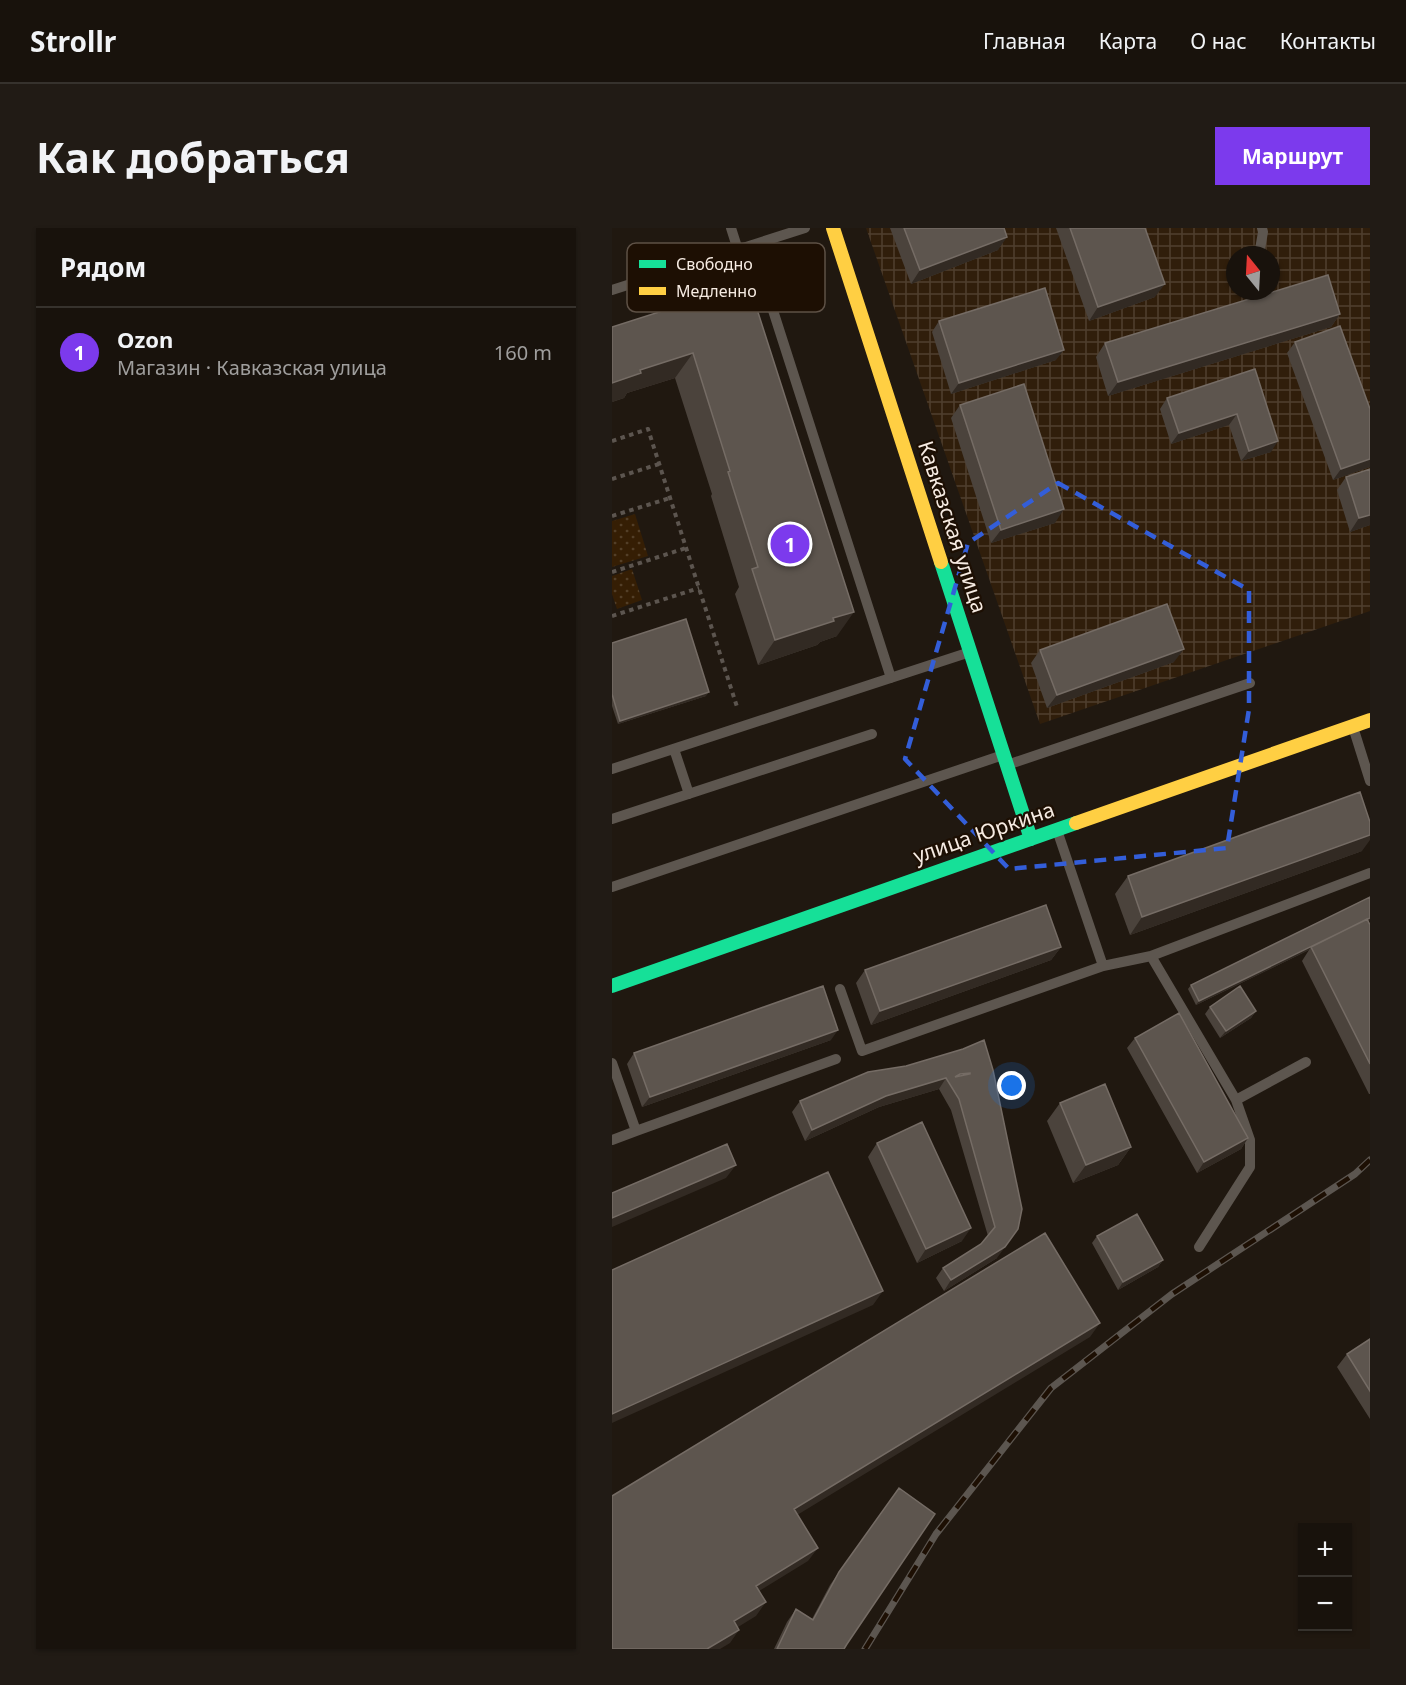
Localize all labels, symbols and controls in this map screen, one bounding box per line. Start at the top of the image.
text: Strollr [30,22,116,60]
text: Главная [983,27,1066,55]
text: Карта [1099,27,1157,55]
text: О нас [1190,27,1247,55]
text: Контакты [1280,27,1376,55]
button: Маршрут [1215,127,1370,185]
text: Как добраться [36,128,350,185]
legend [627,243,825,312]
north arrow [1226,246,1280,300]
text: Рядом [60,249,146,285]
text: Свободно [676,253,753,275]
text: Медленно [676,280,757,302]
text: Ozon [117,324,173,354]
text: 1 [74,339,85,366]
text: 160 m [494,339,552,366]
text: Магазин · Кавказская улица [117,354,387,381]
street label: Кавказская улица [912,437,994,616]
pin: 1 [770,522,810,566]
street label: улица Юркина [909,795,1058,869]
your location [997,1071,1026,1100]
map controls [1298,1523,1352,1631]
button: + [1298,1523,1352,1577]
button: − [1298,1577,1352,1631]

